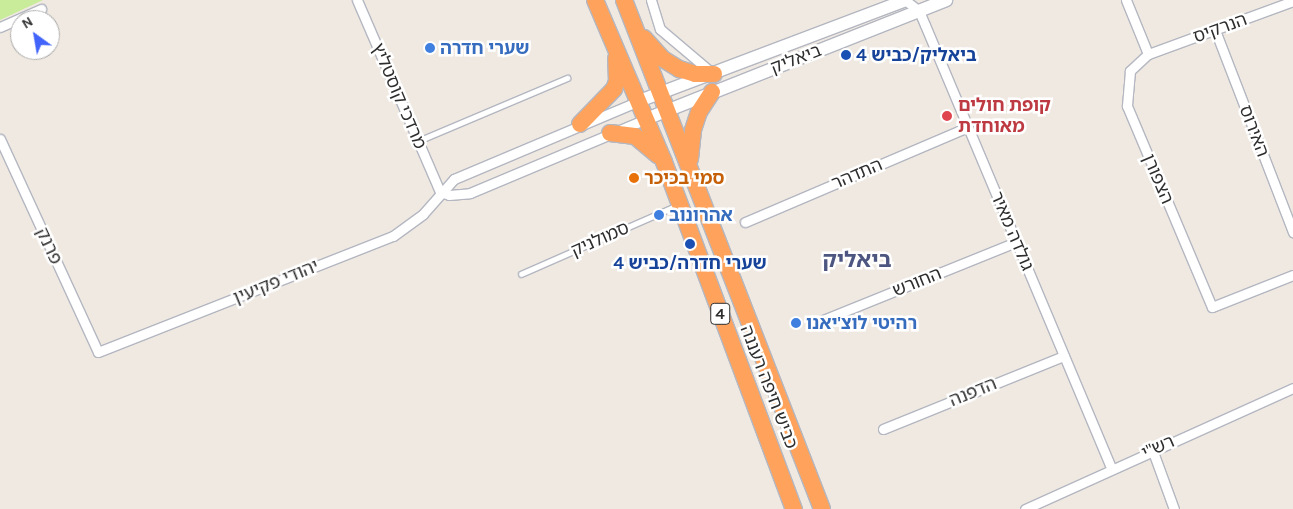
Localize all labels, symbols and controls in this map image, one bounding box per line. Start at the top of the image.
street label: הנרקיס [1190,8,1250,48]
north arrow [10,10,60,60]
text: N [19,13,36,33]
place label: שערי חדרה [440,37,529,59]
street label: ביאליק [767,39,825,79]
street label: מרדכי קוסטליץ [367,40,431,152]
marker: שערי חדרה [424,42,436,54]
place label: ביאליק/כביש 4 [856,44,977,66]
marker: ביאליק/כביש 4 [840,49,852,61]
place label: קופת חולים מאוחדת [958,95,1051,138]
street label: האירוס [1234,102,1274,160]
marker: קופת חולים מאוחדת [940,109,954,123]
street label: הצפורן [1138,151,1178,207]
street label: התדהר [828,154,886,194]
place label: סמי בכיכר [644,167,725,189]
marker: סמי בכיכר [628,172,640,184]
street label: גולדה מאיר [986,188,1038,274]
place label: אהרונוב [669,204,733,226]
marker: אהרונוב [653,209,665,221]
street label: סמולניק [568,217,632,261]
street label: פרנק [31,224,67,268]
marker: שערי חדרה/כביש 4 [684,238,696,250]
district label: ביאליק [822,248,892,274]
place label: שערי חדרה/כביש 4 [613,252,767,274]
street label: יהודי פקיעין [230,255,322,309]
street label: החורש [889,262,945,302]
road number: 4 [710,300,730,328]
place label: רהיטי לוצ'יאנו [806,312,917,334]
marker: רהיטי לוצ'יאנו [790,317,802,329]
street label: כביש חיפה רעננה [736,322,802,452]
street label: הדפנה [946,373,1000,411]
street label: רש"י [1138,430,1178,464]

